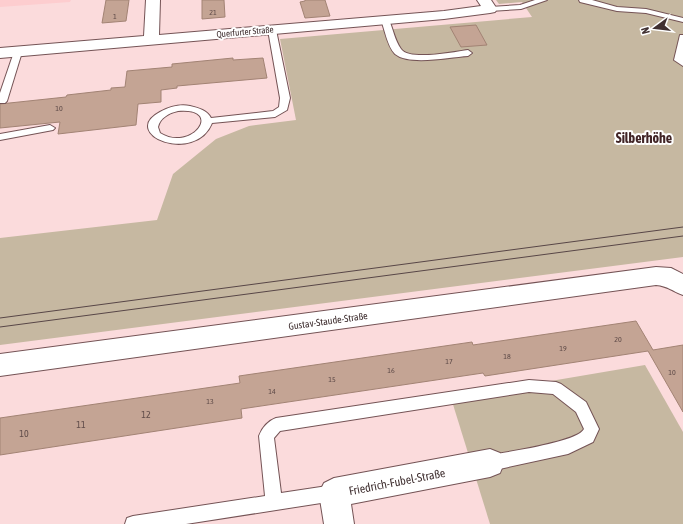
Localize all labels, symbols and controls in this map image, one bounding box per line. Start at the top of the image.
house number: 21 [209,8,217,17]
north arrow [635,8,675,48]
house number: 1 [113,12,117,21]
street label: Querfurter Straße [216,25,274,39]
text: N [639,26,652,35]
house number: 10 [55,104,63,113]
district label: Silberhöhe [616,130,672,146]
street label: Gustav-Staude-Straße [288,310,369,332]
house number: 20 [614,335,622,344]
house number: 19 [559,344,567,353]
house number: 18 [503,352,511,361]
house number: 17 [445,357,453,366]
house number: 16 [387,366,395,375]
house number: 10 [668,368,676,377]
house number: 15 [328,375,336,384]
house number: 14 [268,387,276,396]
house number: 13 [206,397,214,406]
house number: 12 [141,409,151,420]
house number: 11 [76,419,86,430]
house number: 10 [19,428,29,439]
street label: Friedrich-Fubel-Straße [348,466,446,498]

